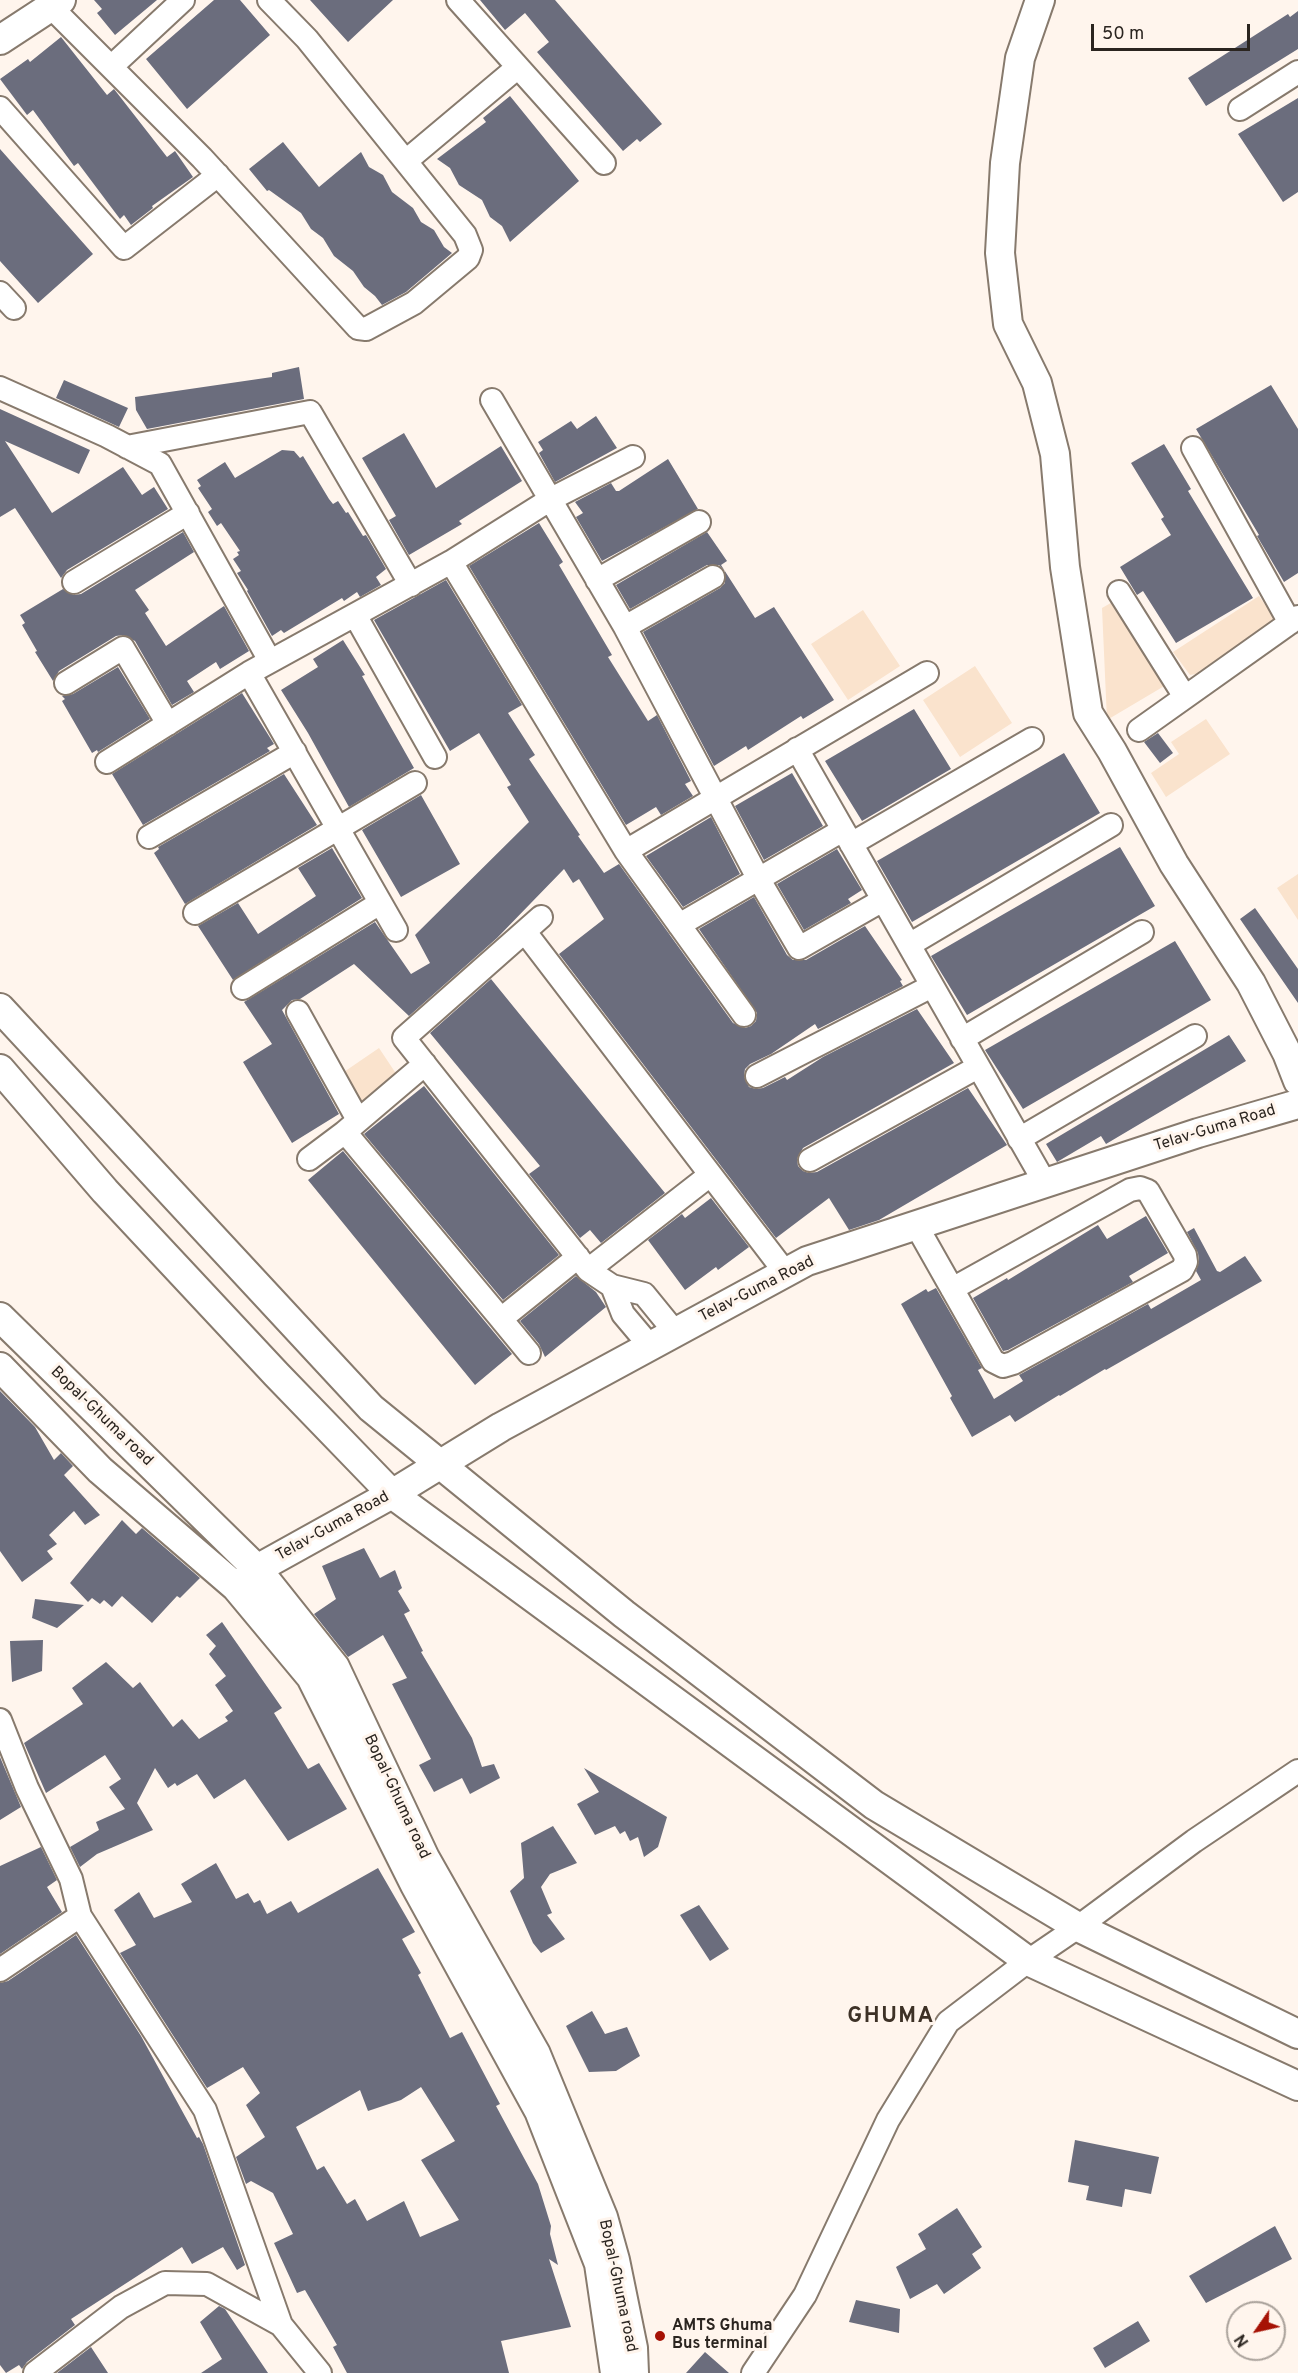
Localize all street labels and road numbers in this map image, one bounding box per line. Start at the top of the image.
street label: Telav-Guma Road [1152,1101,1278,1157]
street label: Telav-Guma Road [696,1253,818,1327]
street label: Bopal-Ghuma road [46,1363,156,1471]
street label: Telav-Guma Road [273,1488,393,1566]
street label: Bopal-Ghuma road [359,1732,433,1862]
street label: Bopal-Ghuma road [594,2218,640,2354]

